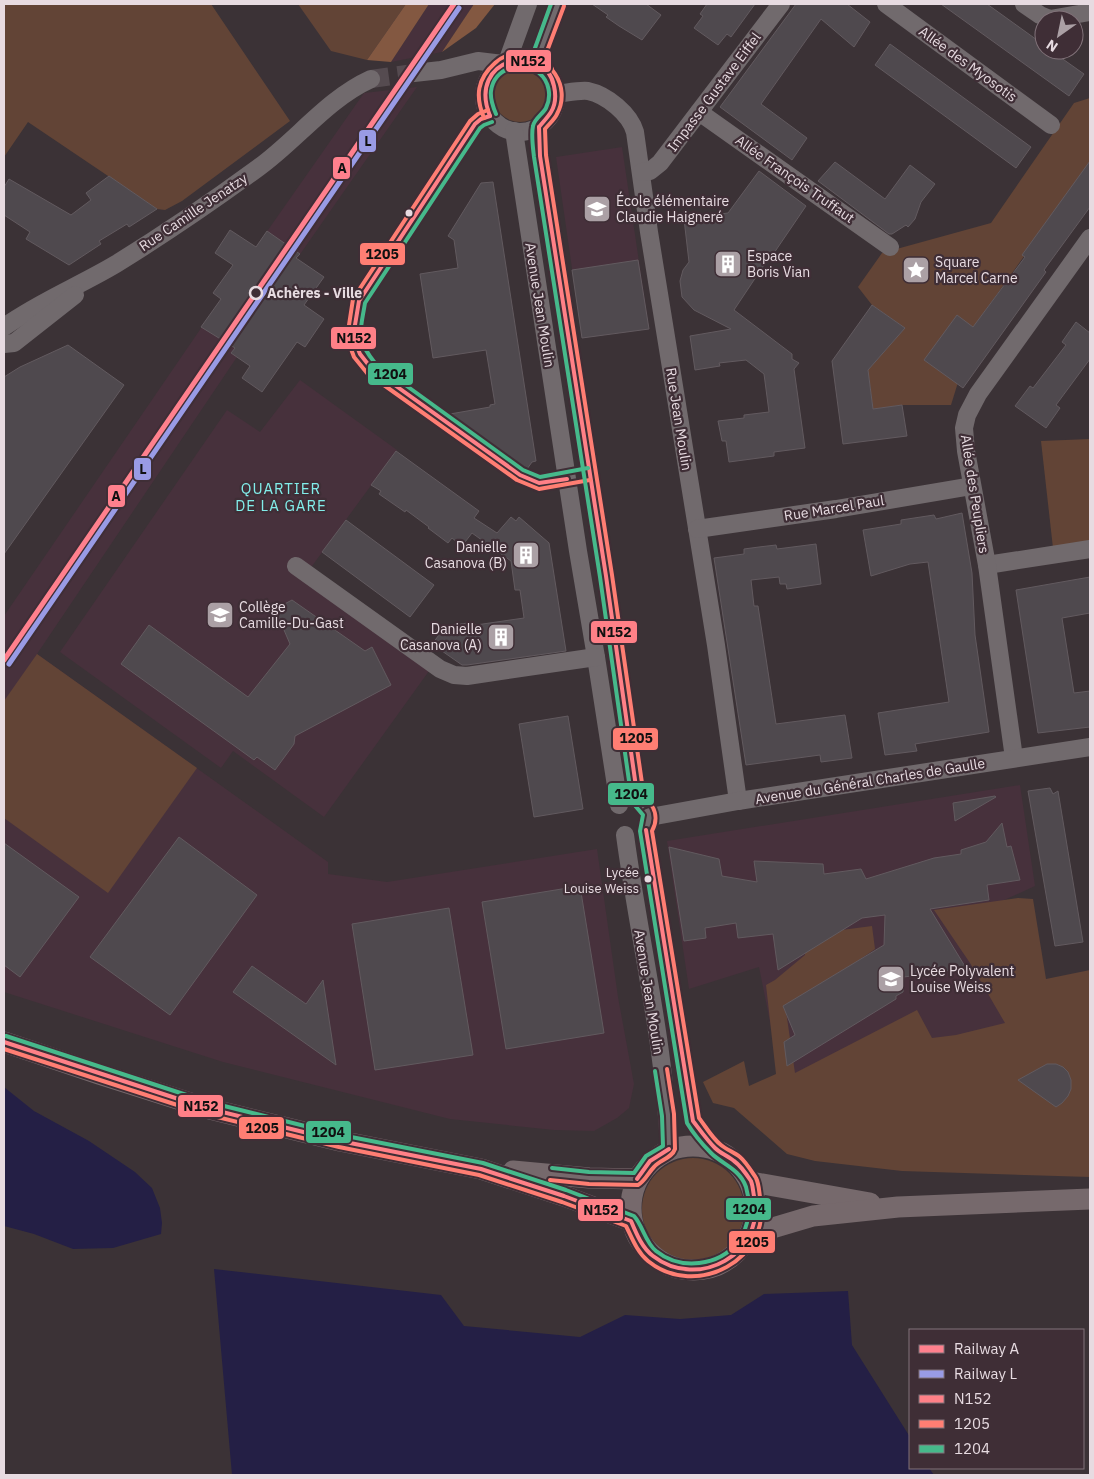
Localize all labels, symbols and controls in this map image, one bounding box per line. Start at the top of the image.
north arrow [1034,10,1084,60]
street label: Allée des Myosotis [915,22,1021,106]
street label: Impasse Gustave Eiffel [663,29,765,155]
text: N [1043,36,1061,56]
line badge: N152 [505,49,552,73]
text: N152 [510,52,546,70]
line badge: L [358,129,377,153]
street label: Allée François Truffaut [732,131,858,227]
text: L [364,132,372,150]
line badge: A [332,156,351,180]
text: A [337,159,347,177]
street label: Rue Camille Jenatzy [135,169,251,255]
place label: École élémentaire Claudie Haigneré [616,191,730,226]
school or university icon: École élémentaire Claudie Haigneré [582,194,612,224]
unlabelled marker [404,208,414,218]
street label: Avenue Jean Moulin [521,241,559,369]
line badge: 1205 [359,242,406,266]
text: 1205 [365,245,399,263]
place label: Espace Boris Vian [747,247,810,281]
building icon: Espace Boris Vian [713,249,743,279]
place label: Square Marcel Carne [935,253,1018,287]
place icon: Square Marcel Carne [901,255,931,285]
place label: Achères - Ville [267,284,362,302]
marker: Achères - Ville [249,286,263,300]
line badge: N152 [330,326,377,350]
text: N152 [336,329,372,347]
line badge: 1204 [367,362,414,386]
text: 1204 [373,365,407,383]
street label: Rue Jean Moulin [662,366,696,472]
street label: Allée des Peupliers [957,433,993,555]
line badge: L [133,457,152,481]
text: L [139,460,147,478]
district label: QUARTIER DE LA GARE [235,479,327,515]
line badge: A [107,484,126,508]
text: A [111,487,121,505]
street label: Rue Marcel Paul [783,491,886,525]
place label: Danielle Casanova (B) [425,538,507,572]
building icon: Danielle Casanova (B) [511,540,541,570]
place label: Collège Camille-Du-Gast [239,598,344,632]
school or university icon: Collège Camille-Du-Gast [205,600,235,630]
place label: Danielle Casanova (A) [400,620,482,654]
line badge: N152 [590,620,638,644]
building icon: Danielle Casanova (A) [486,622,516,652]
text: N152 [596,623,632,641]
line badge: 1205 [612,727,659,751]
text: 1205 [619,729,653,747]
street label: Avenue du Général Charles de Gaulle [754,754,987,808]
line badge: 1204 [607,782,655,806]
text: 1204 [614,785,648,803]
place label: Lycée Louise Weiss [564,864,639,897]
marker: Lycée Louise Weiss [643,874,653,884]
street label: Avenue Jean Moulin [630,928,668,1056]
place label: Lycée Polyvalent Louise Weiss [910,962,1014,996]
school or university icon: Lycée Polyvalent Louise Weiss [876,964,906,994]
line badge: N152 [177,1094,224,1118]
text: N152 [183,1097,219,1115]
line badge: 1205 [238,1116,285,1140]
text: 1205 [245,1119,279,1137]
line badge: 1204 [305,1120,352,1144]
text: 1204 [311,1123,345,1141]
line badge: 1204 [725,1197,772,1221]
line badge: N152 [577,1198,624,1222]
text: 1204 [732,1200,766,1218]
text: N152 [583,1201,619,1219]
line badge: 1205 [728,1230,776,1254]
text: 1205 [735,1233,769,1251]
legend [909,1329,1084,1469]
text: Railway A [954,1339,1020,1358]
text: Railway L [954,1364,1018,1383]
text: N152 [954,1389,992,1408]
text: 1205 [954,1414,990,1433]
text: 1204 [954,1439,990,1458]

